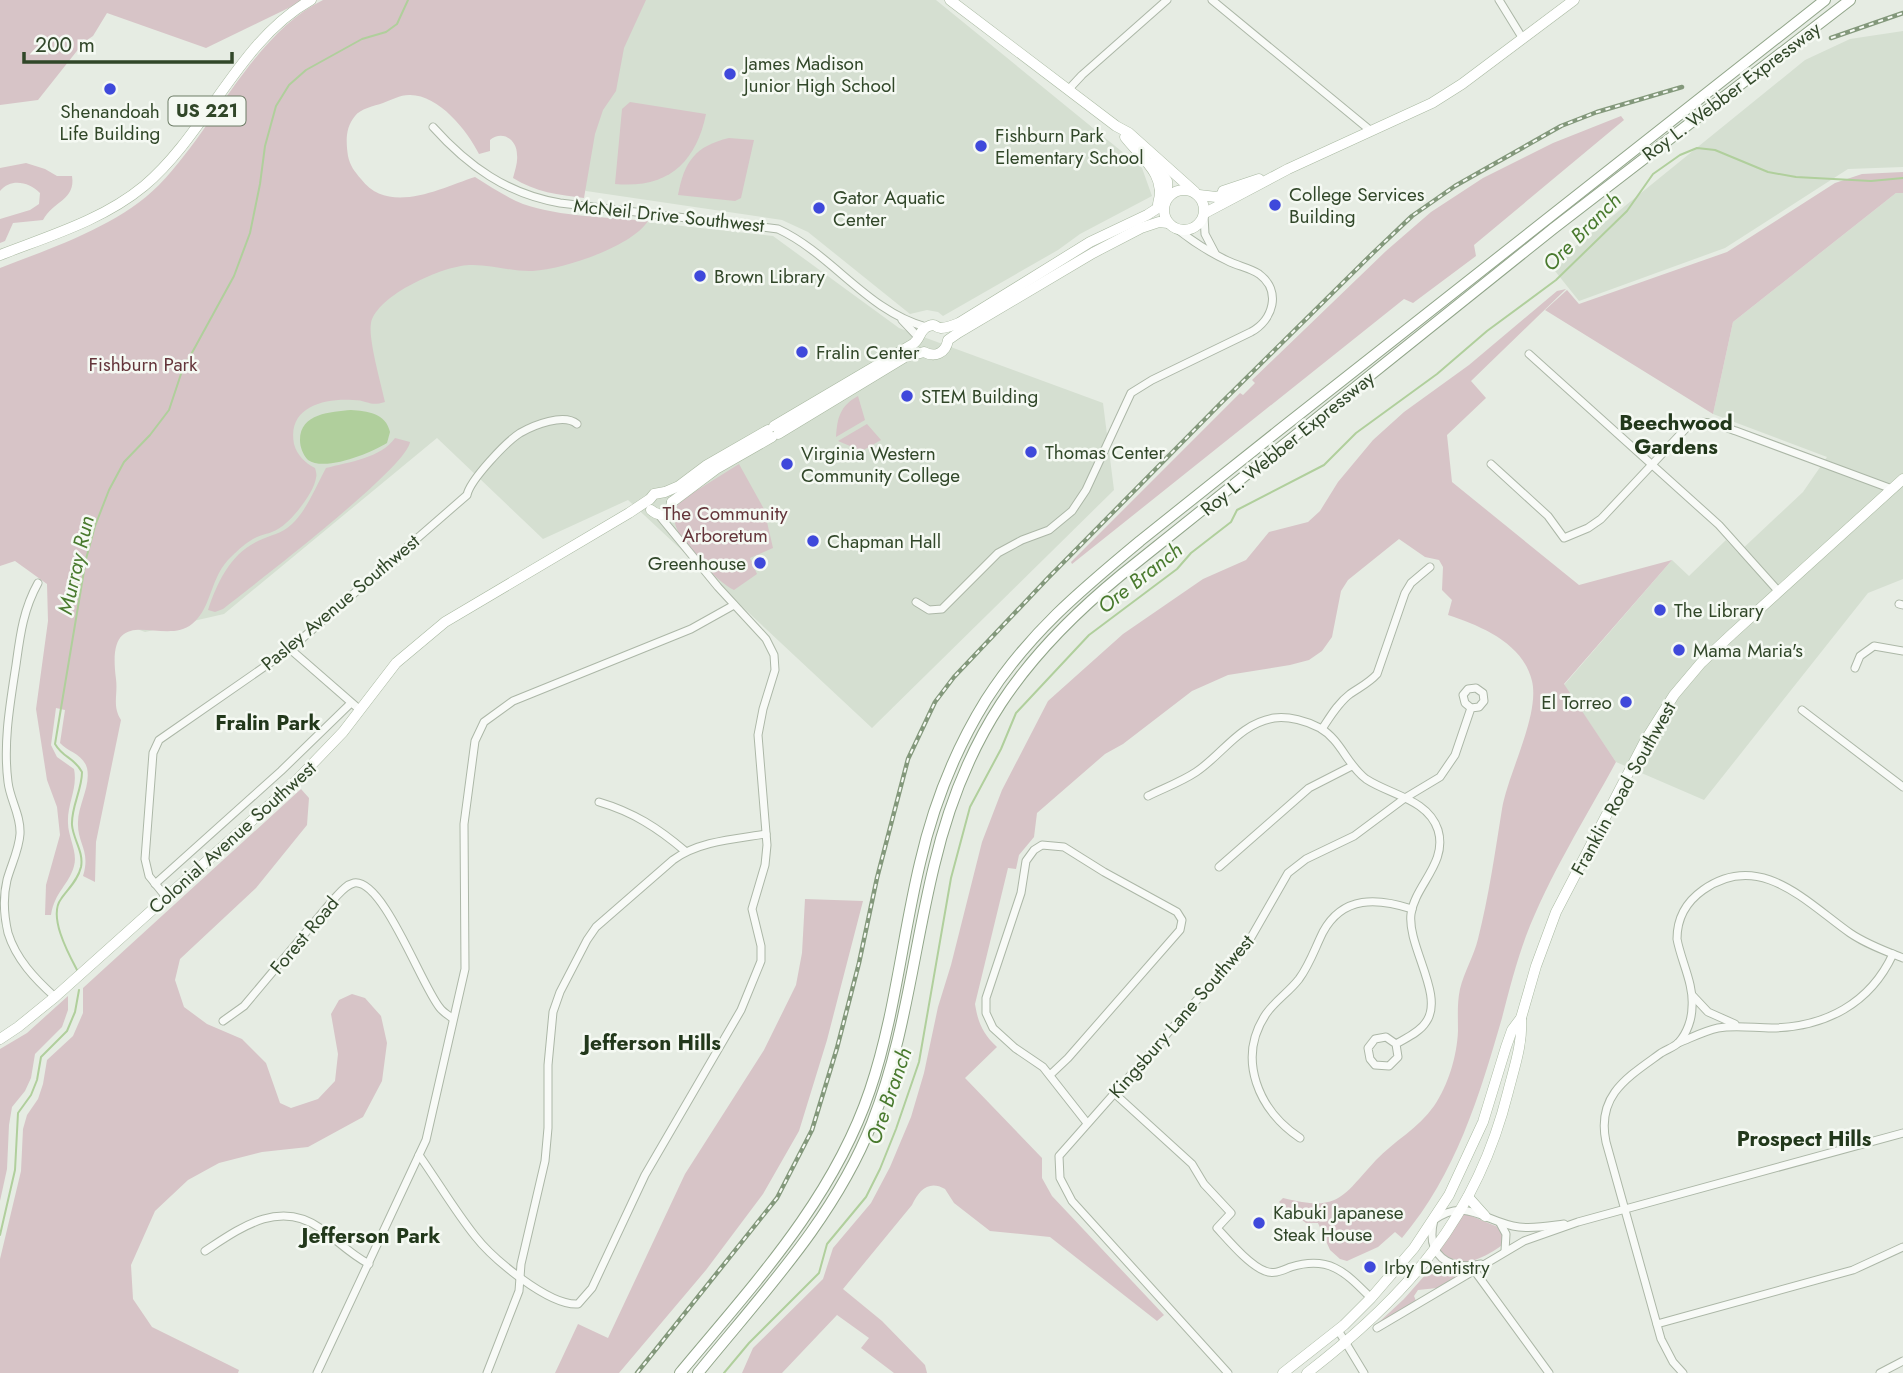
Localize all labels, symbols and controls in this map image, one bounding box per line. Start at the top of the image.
street label: Roy L. Webber Expressway [1637,15,1827,167]
scale bar [24,21,233,65]
text: 200 m [35,30,95,60]
place label: James Madison Junior High School [741,50,896,99]
marker: James Madison Junior High School [722,66,738,82]
marker: Shenandoah Life Building [102,81,118,97]
road number: US 221 [168,96,246,126]
place label: Shenandoah Life Building [60,98,160,147]
place label: Fishburn Park Elementary School [995,122,1144,171]
marker: Fishburn Park Elementary School [973,138,989,154]
place label: College Services Building [1289,181,1425,230]
place label: Gator Aquatic Center [833,184,945,233]
water label: Ore Branch [1536,186,1628,278]
street label: McNeil Drive Southwest [572,192,766,239]
marker: College Services Building [1267,197,1283,213]
marker: Gator Aquatic Center [811,200,827,216]
place label: Brown Library [714,263,826,290]
marker: Brown Library [692,268,708,284]
place label: Fralin Center [816,339,920,366]
marker: Fralin Center [794,344,810,360]
park label: Fishburn Park [89,351,198,378]
street label: Roy L. Webber Expressway [1195,364,1381,522]
place label: STEM Building [921,383,1038,410]
marker: STEM Building [899,388,915,404]
district label: Beechwood Gardens [1619,408,1733,462]
place label: Thomas Center [1045,439,1166,466]
place label: Virginia Western Community College [801,440,960,489]
marker: Thomas Center [1023,444,1039,460]
marker: Virginia Western Community College [779,456,795,472]
park label: The Community Arboretum [662,500,788,549]
water label: Murray Run [50,513,102,617]
street label: Pasley Avenue Southwest [255,528,426,677]
place label: Chapman Hall [827,528,941,555]
marker: Chapman Hall [805,533,821,549]
water label: Ore Branch [1091,535,1189,621]
place label: Greenhouse [648,550,746,577]
marker: Greenhouse [752,555,768,571]
place label: The Library [1674,597,1764,624]
marker: The Library [1652,602,1668,618]
place label: Mama Maria's [1693,637,1803,664]
marker: Mama Maria's [1671,642,1687,658]
place label: El Torreo [1541,689,1612,716]
marker: El Torreo [1618,694,1634,710]
street label: Franklin Road Southwest [1564,696,1683,880]
district label: Fralin Park [215,708,321,738]
street label: Colonial Avenue Southwest [143,754,322,920]
street label: Forest Road [264,891,345,980]
street label: Kingsbury Lane Southwest [1103,928,1260,1104]
district label: Jefferson Hills [579,1028,721,1058]
water label: Ore Branch [858,1044,920,1148]
district label: Prospect Hills [1737,1124,1872,1154]
place label: Kabuki Japanese Steak House [1273,1199,1404,1248]
marker: Kabuki Japanese Steak House [1251,1215,1267,1231]
district label: Jefferson Park [298,1221,440,1251]
place label: Irby Dentistry [1384,1254,1490,1281]
marker: Irby Dentistry [1362,1259,1378,1275]

